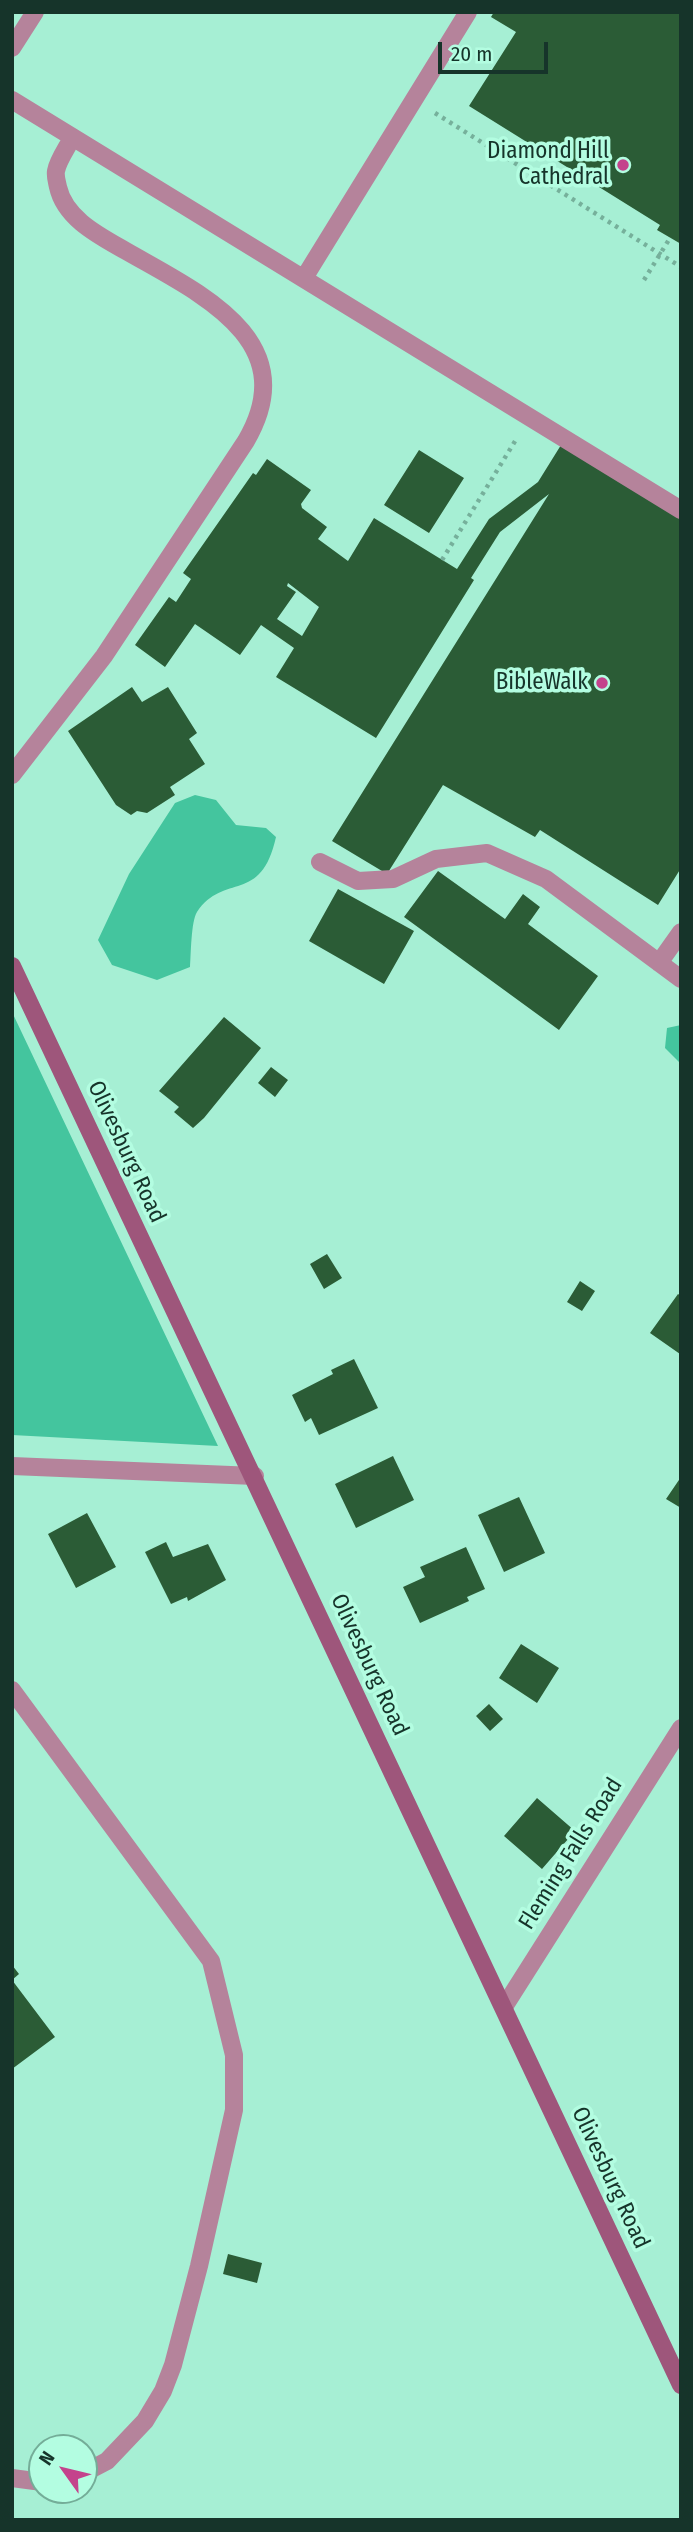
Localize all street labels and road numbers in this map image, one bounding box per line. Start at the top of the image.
street label: Olivesburg Road [81,1077,171,1227]
street label: Olivesburg Road [324,1590,414,1740]
street label: Fleming Falls Road [513,1773,629,1935]
street label: Olivesburg Road [565,2103,655,2253]

